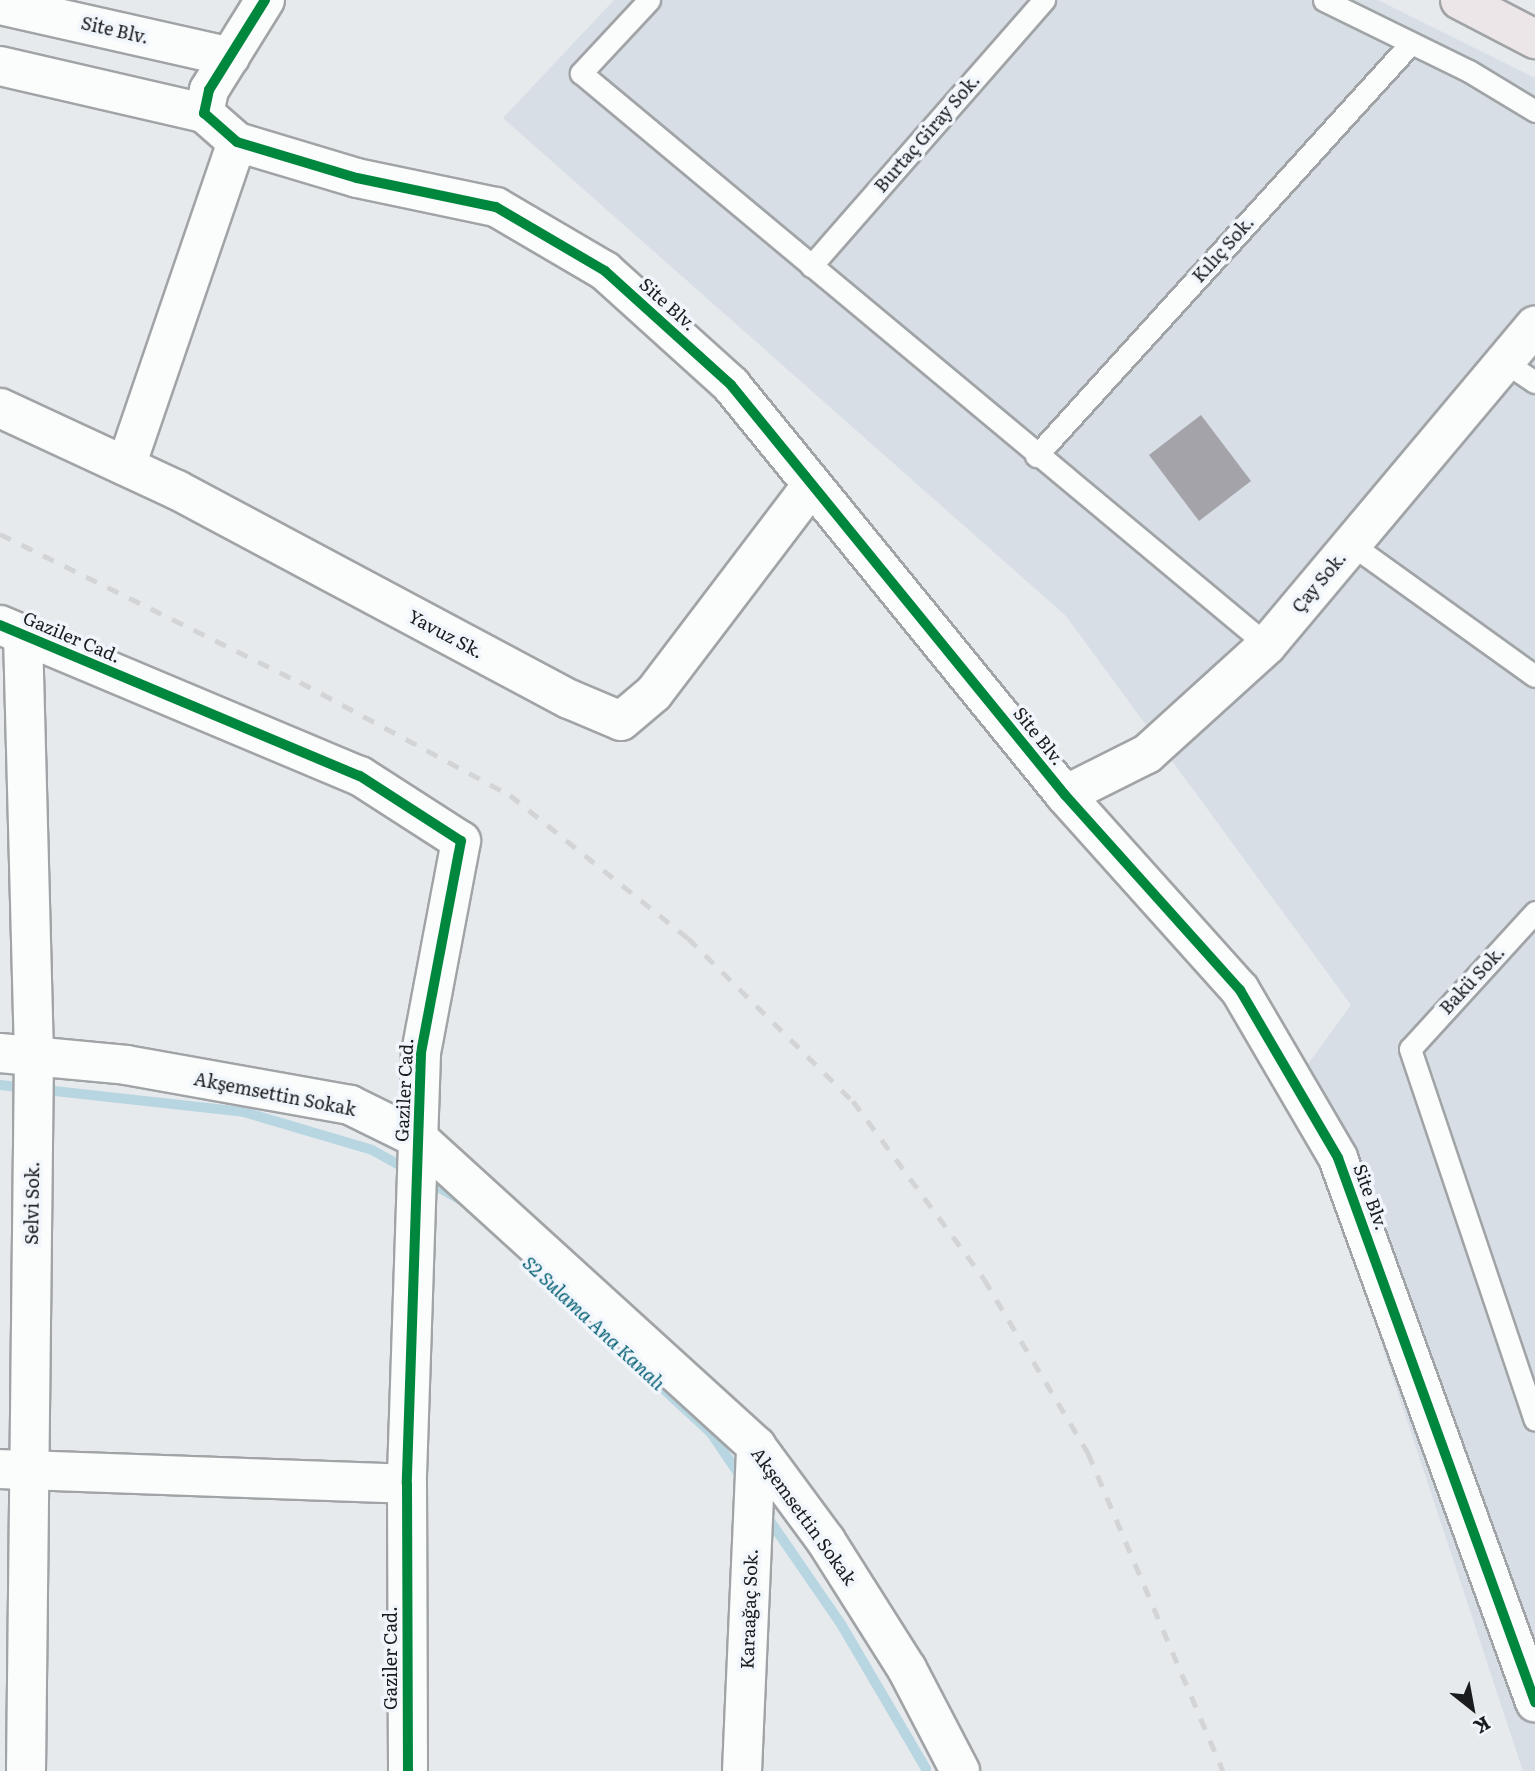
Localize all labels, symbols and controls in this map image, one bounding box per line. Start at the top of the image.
street label: Site Blv. [79,12,151,48]
street label: Burtaç Giray Sok. [870,69,984,197]
street label: Kılıç Sok. [1188,211,1258,287]
street label: Site Blv. [635,273,701,335]
street label: Çay Sok. [1287,547,1351,617]
street label: Yavuz Sk. [405,605,487,663]
street label: Gaziler Cad. [20,607,124,667]
street label: Site Blv. [1009,703,1069,769]
street label: Bakü Sok. [1435,941,1509,1019]
street label: Gaziler Cad. [390,1037,418,1143]
street label: Akşemsettin Sokak [192,1068,358,1120]
street label: Selvi Sok. [20,1161,44,1245]
street label: Site Blv. [1349,1161,1393,1233]
water label: S2 Sulama Ana Kanalı [518,1251,670,1395]
street label: Akşemsettin Sokak [747,1443,861,1589]
street label: Karaağaç Sok. [736,1548,762,1670]
street label: Gaziler Cad. [379,1606,401,1710]
north arrow [1437,1673,1507,1743]
text: K [1469,1710,1496,1742]

